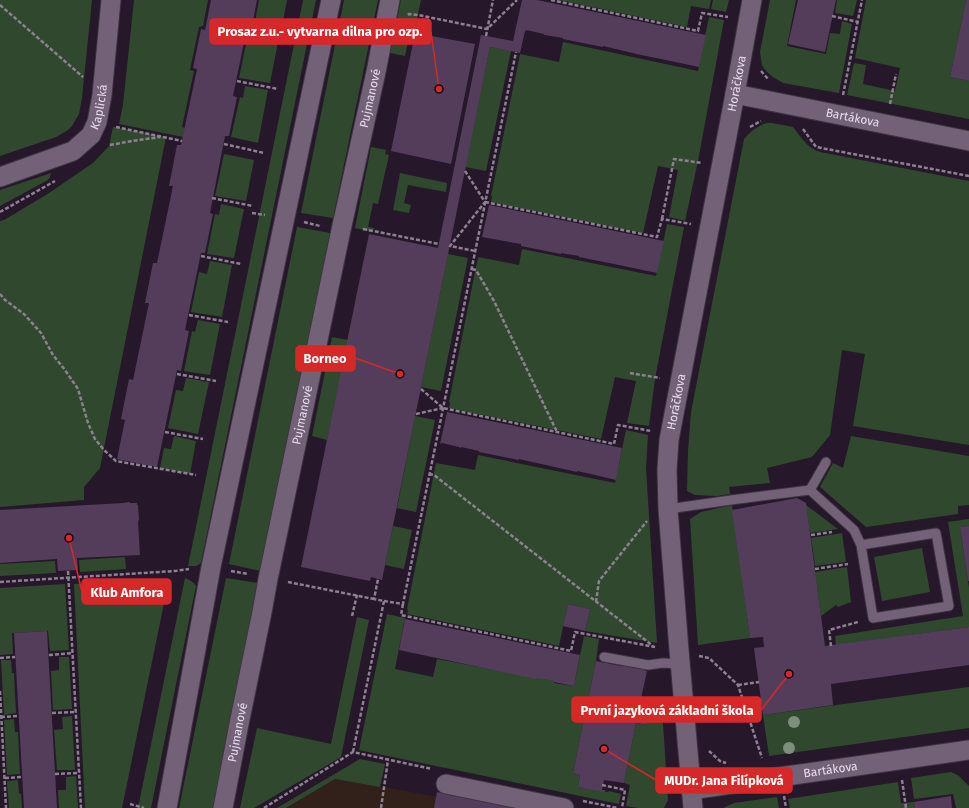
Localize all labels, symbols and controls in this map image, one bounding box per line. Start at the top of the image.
callout: Prosaz z.u.- vytvarna dilna pro ozp. [210,19,431,44]
text: Prosaz z.u.- vytvarna dilna pro ozp. [218,24,422,39]
street label: Horáčkova [725,54,749,113]
street label: Pujmanové [357,67,384,129]
street label: Kaplická [87,84,110,132]
street label: Bartákova [825,105,881,130]
callout: Borneo [296,346,355,371]
text: Borneo [303,351,347,366]
street label: Horáčkova [664,373,688,431]
street label: Pujmanové [289,384,315,446]
callout: Klub Amfora [82,579,171,604]
text: Klub Amfora [91,585,164,600]
callout: První jazyková základní škola [572,697,761,722]
street label: Pujmanové [225,701,250,763]
text: První jazyková základní škola [580,703,754,718]
street label: Bartákova [803,759,858,780]
callout: MUDr. Jana Filípková [656,768,792,793]
text: MUDr. Jana Filípková [664,773,784,788]

